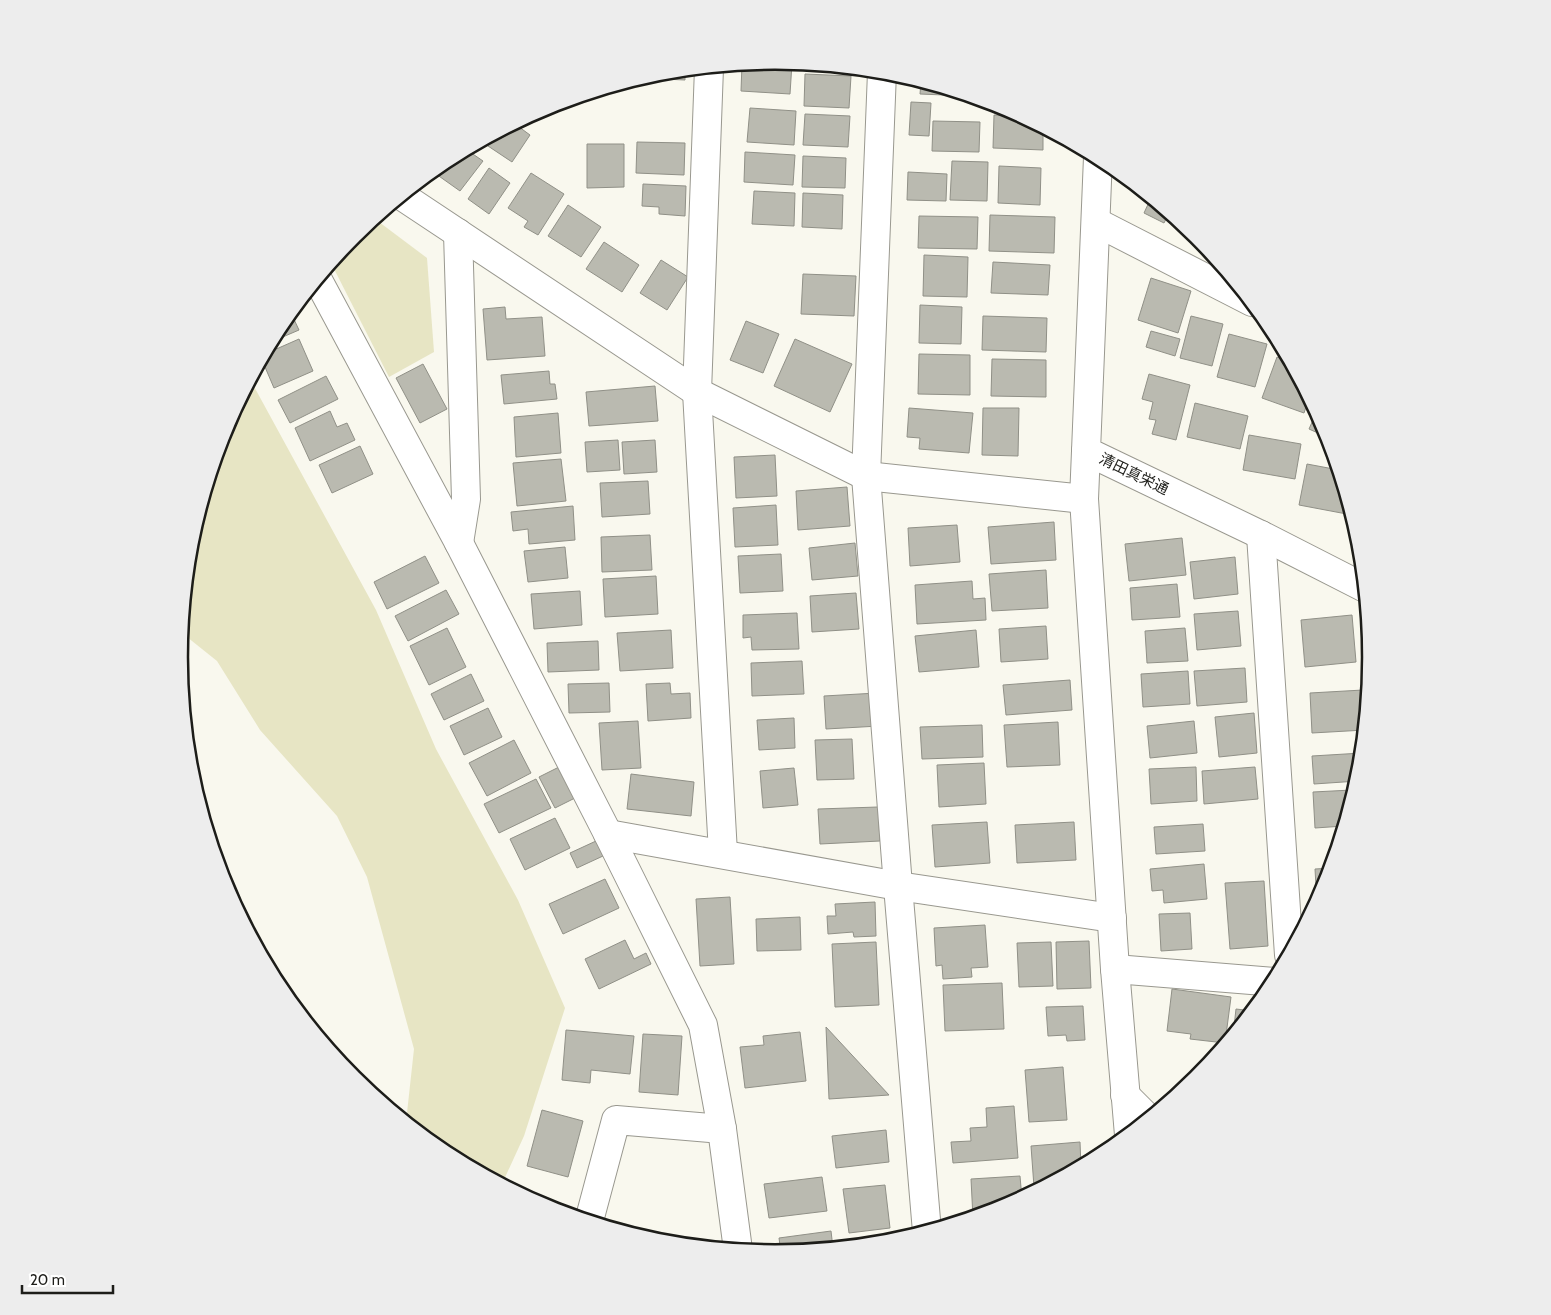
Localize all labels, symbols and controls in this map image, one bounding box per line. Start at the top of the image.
street label: 清田真栄通 [1096,449,1172,499]
scale bar [22,1262,114,1294]
text: 20 m [30,1271,65,1289]

